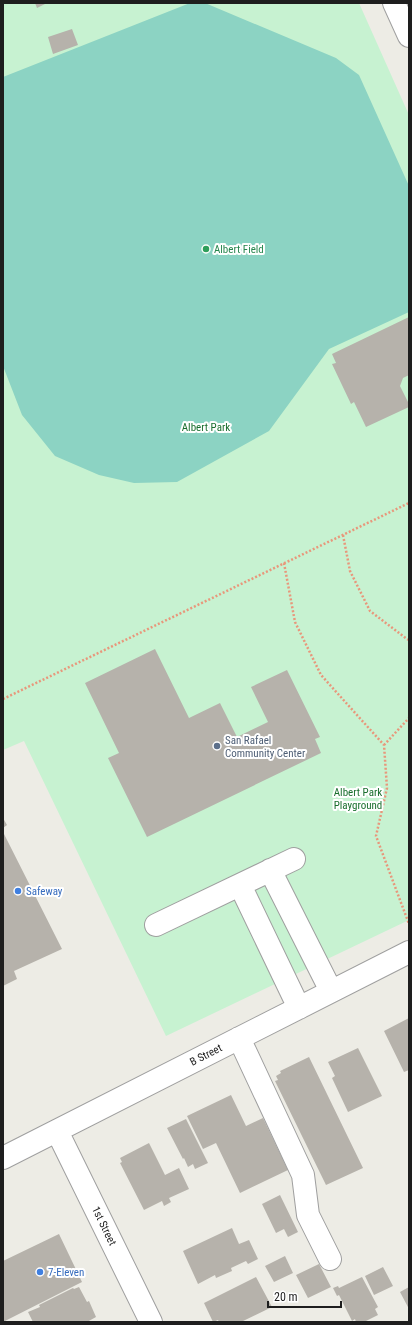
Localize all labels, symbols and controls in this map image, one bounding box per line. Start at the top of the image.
place label: Albert Field [214,243,264,256]
marker: Albert Field [201,244,211,254]
park label: Albert Park [182,421,230,434]
place label: San Rafael Community Center [225,734,306,760]
marker: San Rafael Community Center [212,741,222,751]
park label: Albert Park Playground [334,786,382,812]
place label: Safeway [26,885,63,898]
marker: Safeway [13,886,23,896]
street label: B Street [188,1041,224,1069]
street label: 1st Street [89,1204,119,1248]
place label: 7-Eleven [48,1266,84,1279]
marker: 7-Eleven [35,1267,45,1277]
scale bar [268,1283,341,1309]
text: 20 m [274,1290,298,1304]

